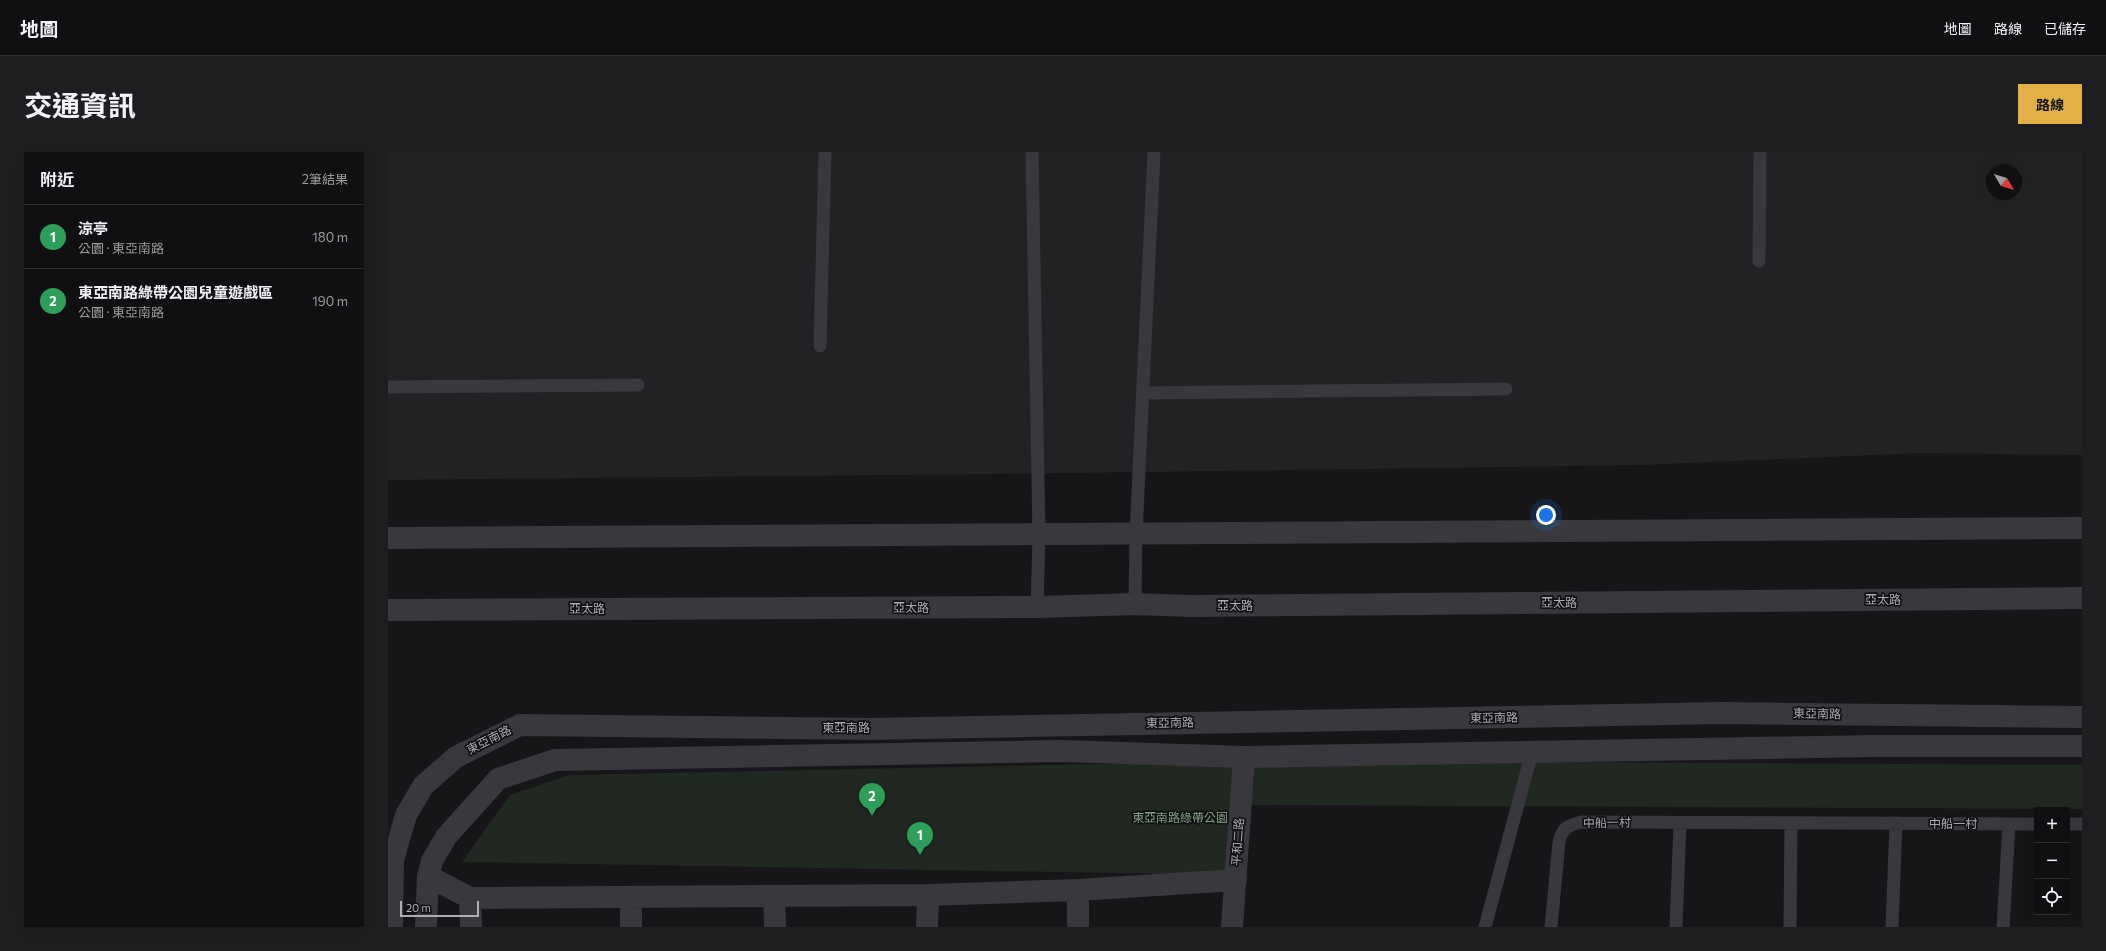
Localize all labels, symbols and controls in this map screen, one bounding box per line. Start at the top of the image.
text: 地圖 [20,17,58,40]
text: 地圖 [1944,20,1972,37]
text: 路線 [1994,20,2022,37]
text: 已儲存 [2044,20,2086,37]
button: 路線 [2018,84,2082,124]
text: 交通資訊 [24,88,136,122]
north arrow [1986,164,2022,200]
text: 附近 [40,169,74,190]
text: 2筆結果 [302,171,348,187]
text: 涼亭 [78,219,108,237]
text: 1 [50,229,56,245]
text: 180 m [312,229,348,245]
text: 公園 · 東亞南路 [78,240,164,256]
text: 東亞南路綠帶公園兒童遊戲區 [78,283,273,301]
text: 2 [49,293,57,309]
text: 190 m [312,293,348,309]
text: 公園 · 東亞南路 [78,304,164,320]
your location [1536,505,1556,525]
street label: 亞太路 [1865,592,1901,606]
street label: 亞太路 [1541,595,1577,609]
street label: 亞太路 [1217,598,1253,612]
street label: 亞太路 [893,600,929,614]
street label: 亞太路 [569,601,605,615]
street label: 東亞南路 [1793,706,1841,720]
street label: 東亞南路 [1470,710,1518,724]
street label: 東亞南路 [1146,715,1194,729]
street label: 東亞南路 [822,720,870,734]
street label: 東亞南路 [464,722,513,756]
pin: 2 [859,783,885,816]
map controls [2034,807,2070,915]
button: + [2034,807,2070,843]
park label: 東亞南路綠帶公園 [1132,810,1228,824]
street label: 中船一村 [1583,815,1632,829]
street label: 中船一村 [1929,816,1978,830]
street label: 平和二路 [1228,817,1246,866]
pin: 1 [907,822,933,855]
button: − [2034,843,2070,879]
button: locate [2034,879,2070,915]
scale bar [400,899,479,918]
text: 20 m [406,901,431,914]

